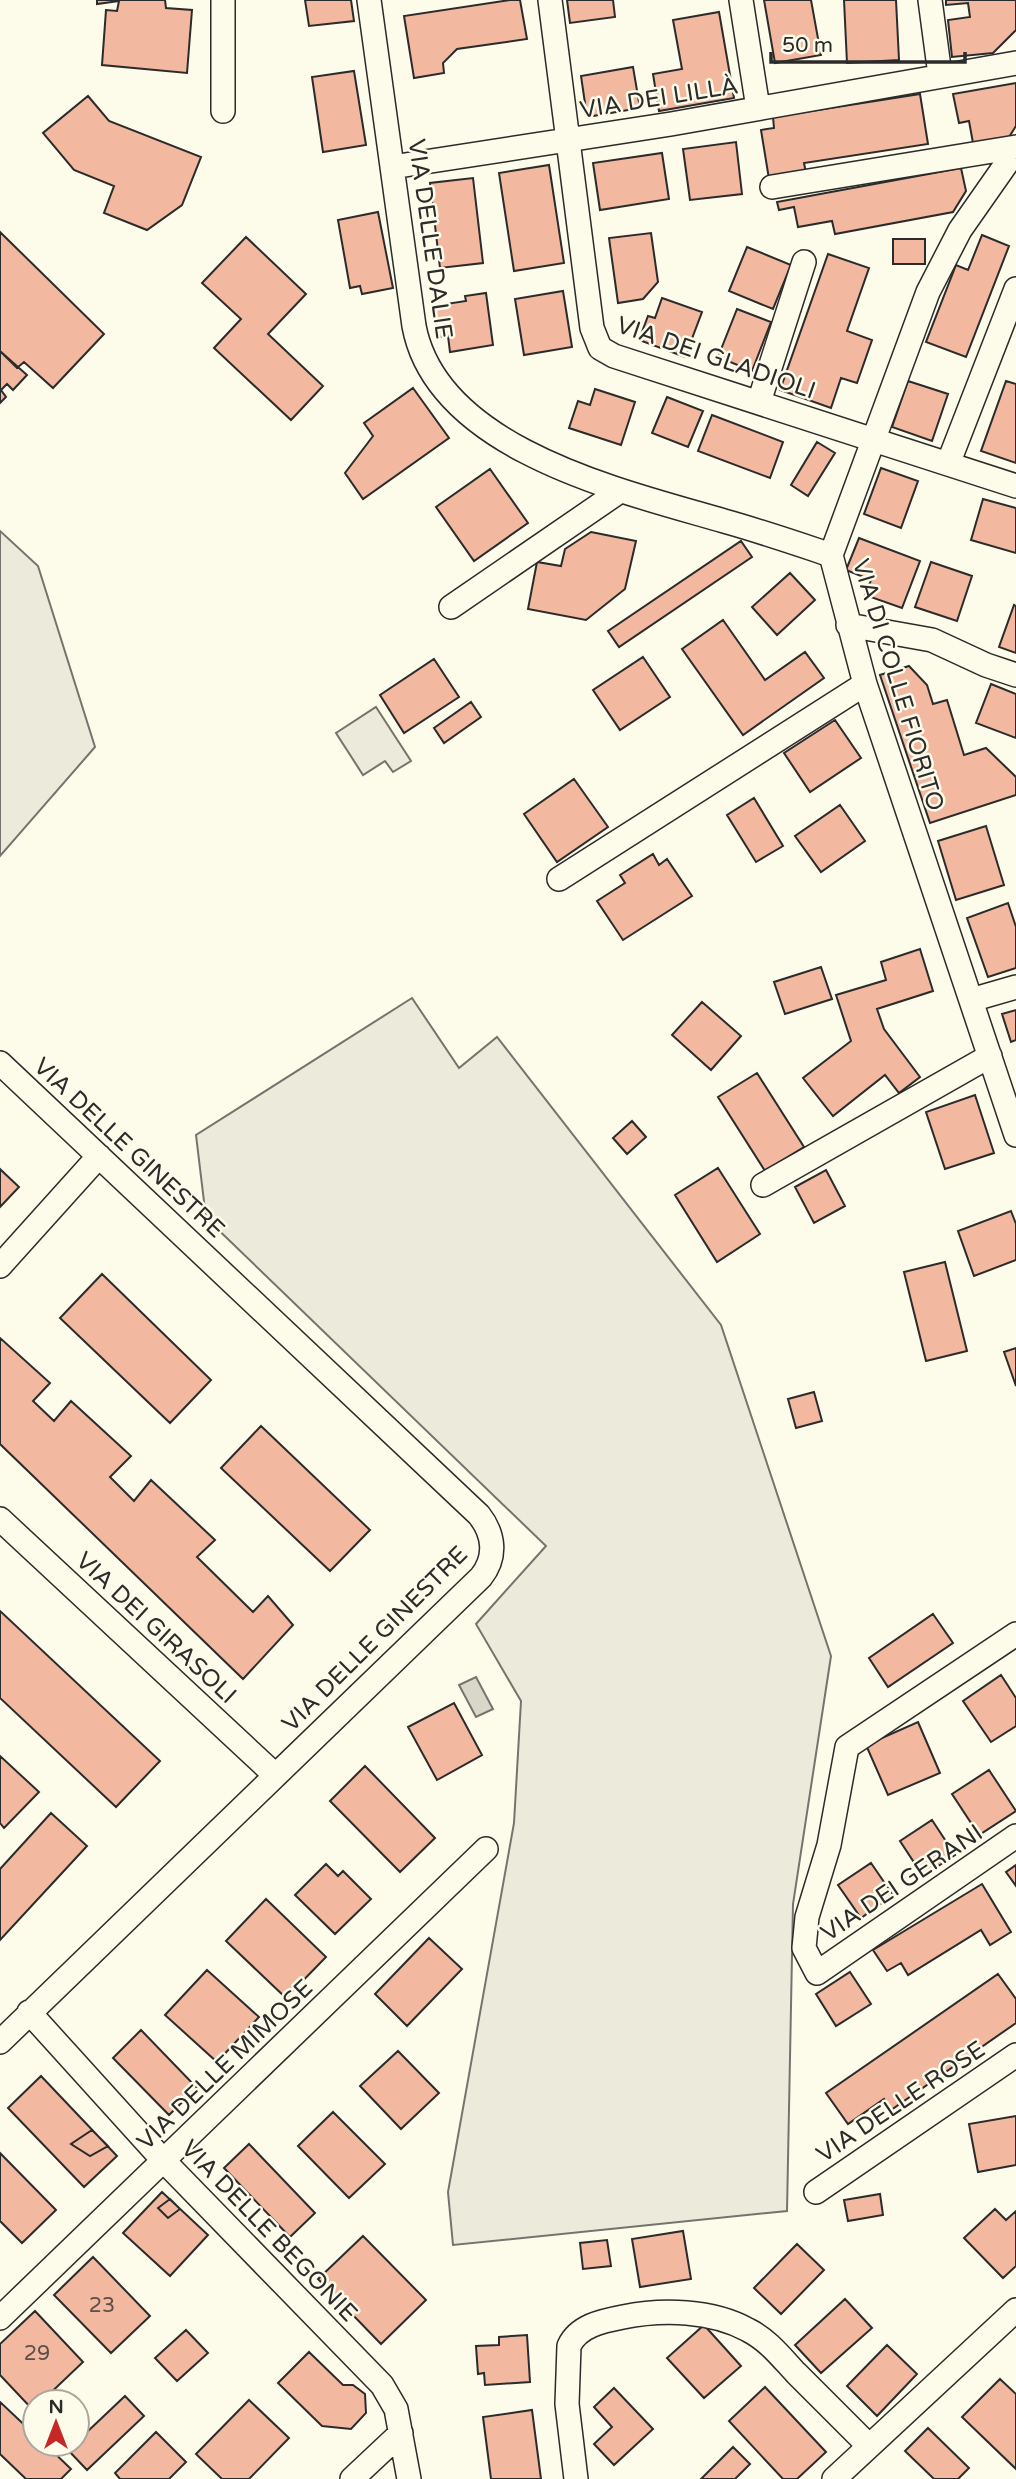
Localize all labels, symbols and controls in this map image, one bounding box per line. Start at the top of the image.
scale bar [771,21,965,65]
text: 50 m [782,33,833,58]
street label: VIA DEI LILLÀ [578,70,740,125]
street label: VIA DELLE DALIE [402,137,458,341]
street label: VIA DEI GLADIOLI [613,310,819,406]
street label: VIA DI COLLE FIORITO [846,555,950,815]
street label: VIA DELLE GINESTRE [27,1052,231,1244]
street label: VIA DELLE GINESTRE [276,1540,474,1738]
street label: VIA DEI GIRASOLI [70,1546,242,1710]
street label: VIA DEI GERANI [816,1818,988,1948]
street label: VIA DELLE MIMOSE [131,1974,319,2156]
street label: VIA DELLE ROSE [811,2035,991,2169]
street label: VIA DELLE BEGONIE [175,2134,363,2328]
house number: 23 [89,2293,115,2318]
house number: 29 [24,2341,50,2366]
north arrow [21,2388,91,2458]
text: N [48,2396,64,2418]

